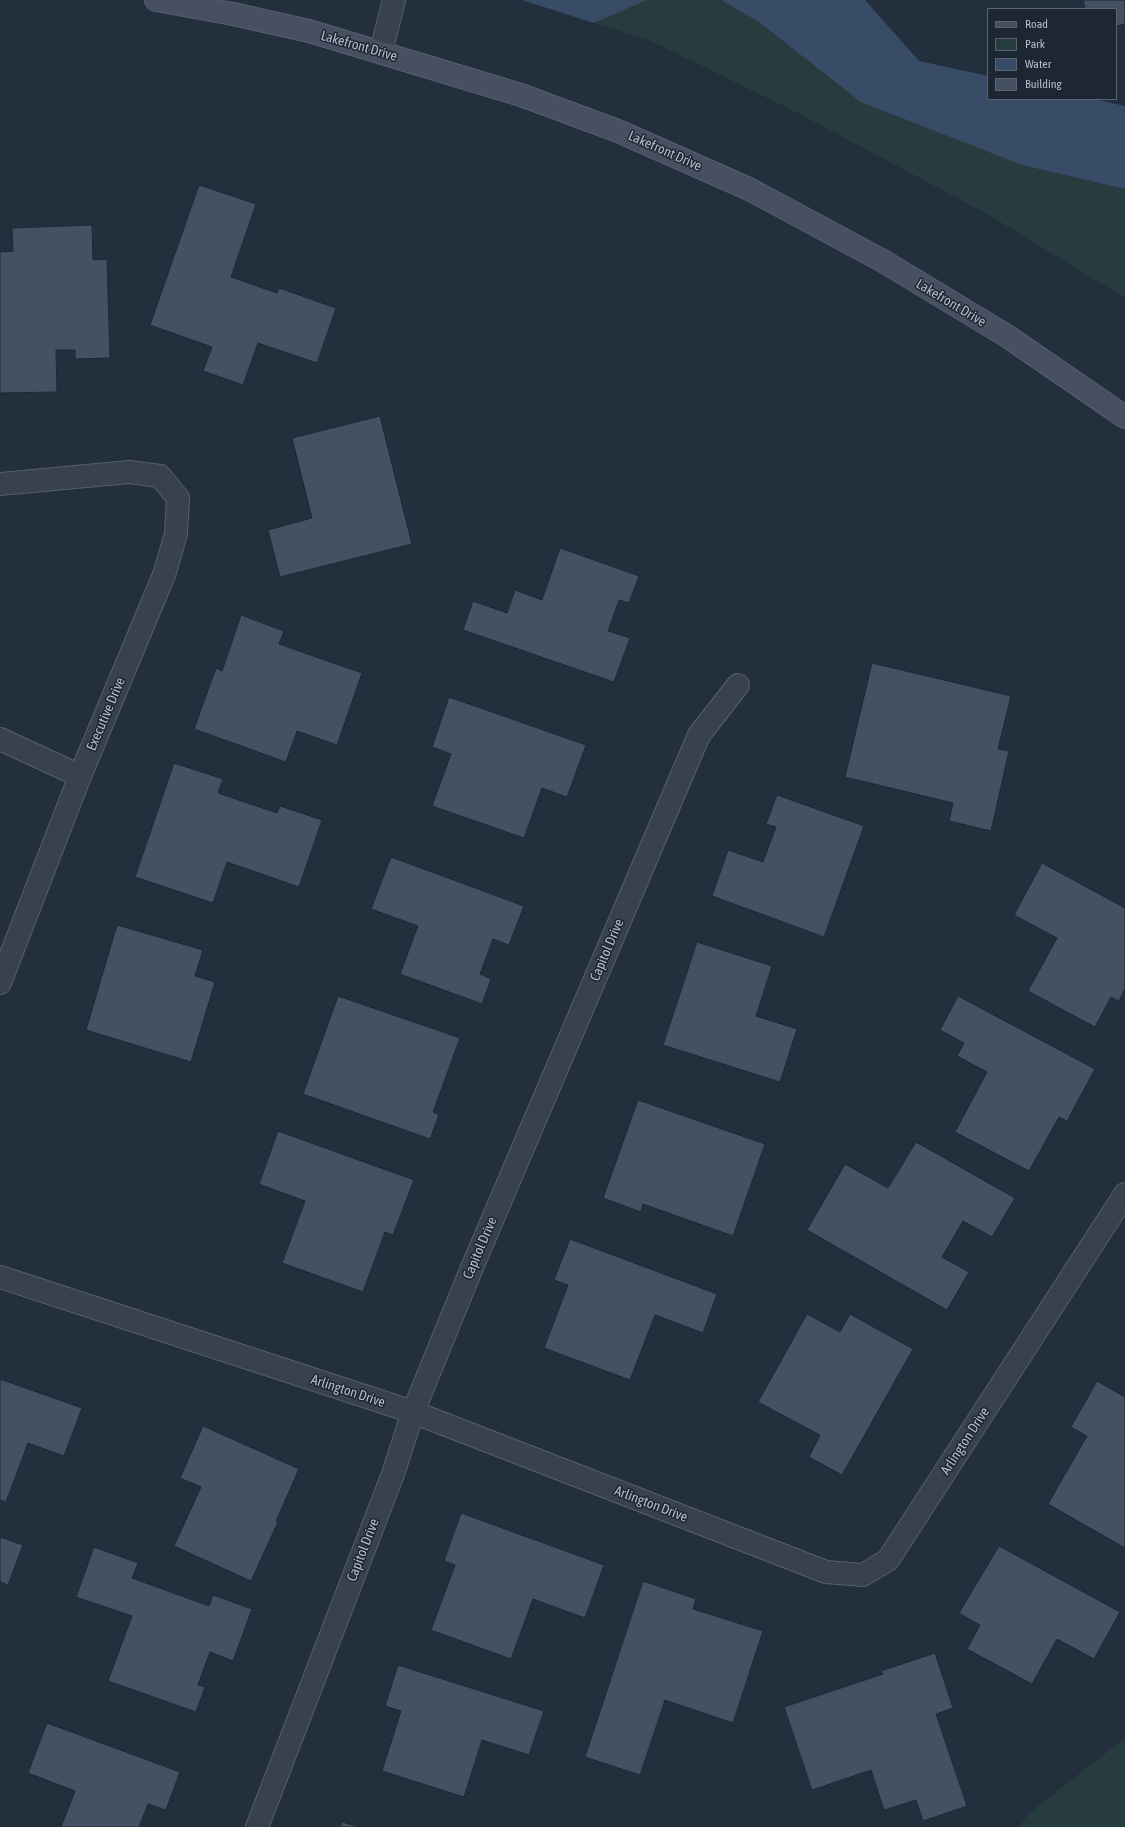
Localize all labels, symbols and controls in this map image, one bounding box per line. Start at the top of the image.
legend [987,8,1117,100]
text: Road [1025,17,1048,31]
street label: Lakefront Drive [319,27,399,65]
text: Park [1025,37,1045,51]
text: Water [1025,57,1051,71]
text: Building [1025,77,1062,91]
street label: Lakefront Drive [626,127,704,175]
street label: Lakefront Drive [913,276,989,330]
street label: Executive Drive [83,675,129,753]
street label: Capitol Drive [586,916,628,984]
street label: Capitol Drive [459,1214,501,1282]
street label: Arlington Drive [309,1371,387,1411]
street label: Arlington Drive [937,1404,993,1478]
street label: Arlington Drive [612,1482,690,1526]
street label: Capitol Drive [343,1516,383,1584]

